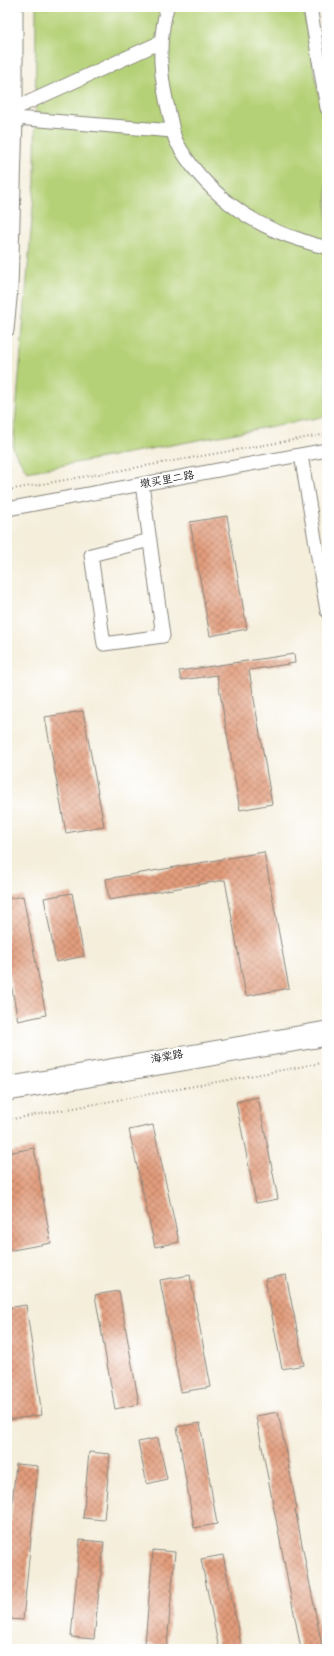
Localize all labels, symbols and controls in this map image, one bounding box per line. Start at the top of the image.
street label: 墩买里二路 [139,467,195,491]
street label: 海棠路 [150,1046,184,1066]

